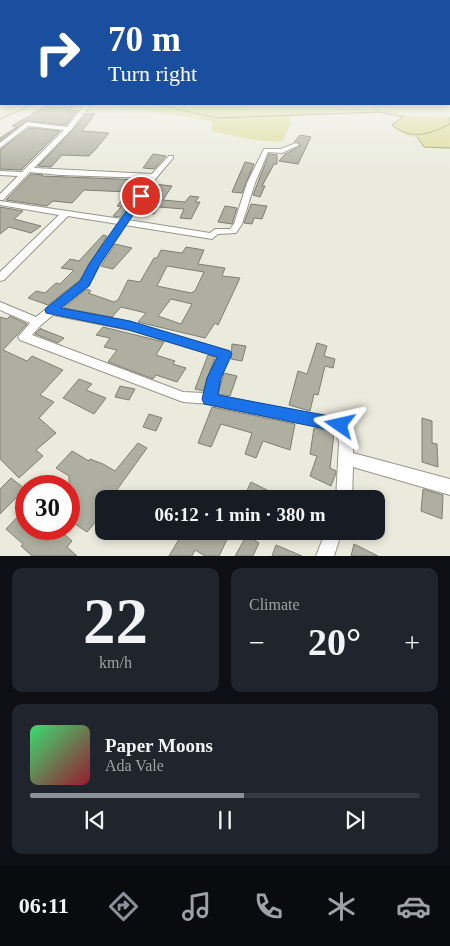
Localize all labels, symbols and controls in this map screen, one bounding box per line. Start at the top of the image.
icon: right [25,20,90,85]
text: 70 m [108,20,181,59]
text: Turn right [108,61,197,86]
pin [120,175,162,217]
icon: arrive [127,182,155,210]
position arrow [313,398,365,450]
speed limit sign: 30 [15,475,80,540]
text: 06:12 · 1 min · 380 m [155,504,326,525]
text: 22 [83,585,148,657]
text: Climate [249,596,300,613]
text: 20° [308,621,361,663]
text: − [249,627,265,658]
text: + [404,627,420,658]
text: km/h [99,654,132,671]
text: Paper Moons [105,735,213,756]
text: Ada Vale [105,757,164,774]
icon: previous [81,806,109,834]
icon: pause [211,806,239,834]
icon: next [341,806,369,834]
icon: directions [106,889,141,924]
icon: music [179,889,214,924]
icon: phone [251,889,286,924]
icon: climate [324,889,359,924]
icon: car [396,889,431,924]
text: 06:11 [19,893,69,918]

